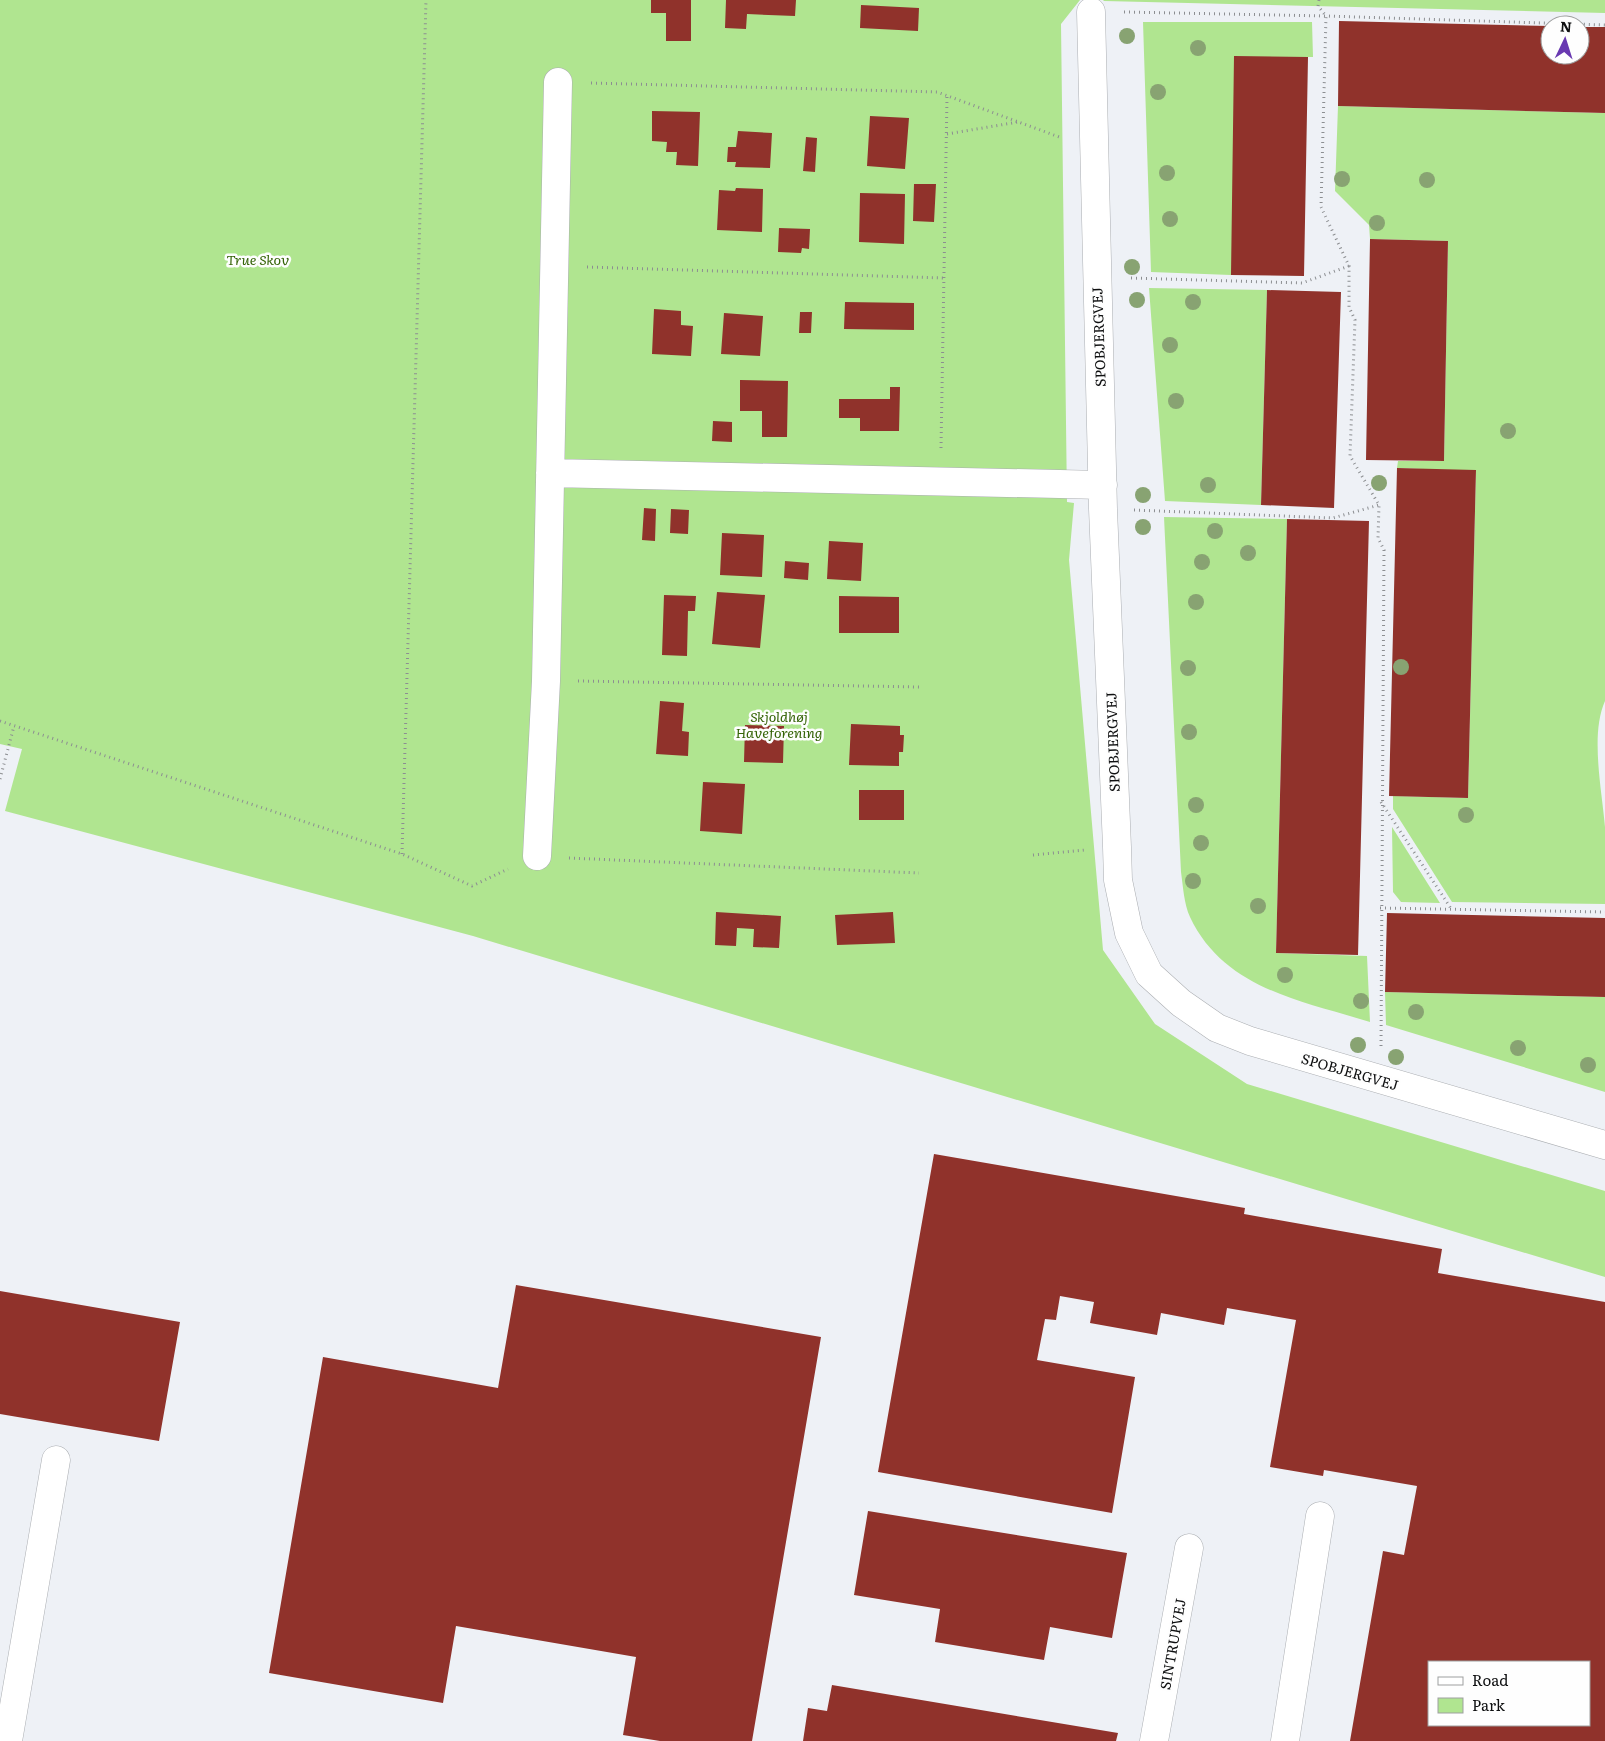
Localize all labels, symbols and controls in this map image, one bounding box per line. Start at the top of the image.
north arrow [1540,15,1590,65]
text: N [1559,16,1573,36]
park label: True Skov [227,249,289,269]
street label: SPOBJERGVEJ [1086,287,1110,387]
street label: SPOBJERGVEJ [1100,692,1124,792]
park label: Skjoldhøj Haveforening [735,706,823,742]
street label: SPOBJERGVEJ [1299,1048,1401,1094]
street label: SINTRUPVEJ [1154,1597,1190,1691]
legend [1428,1661,1590,1726]
text: Road [1472,1668,1508,1691]
text: Park [1472,1693,1506,1716]

